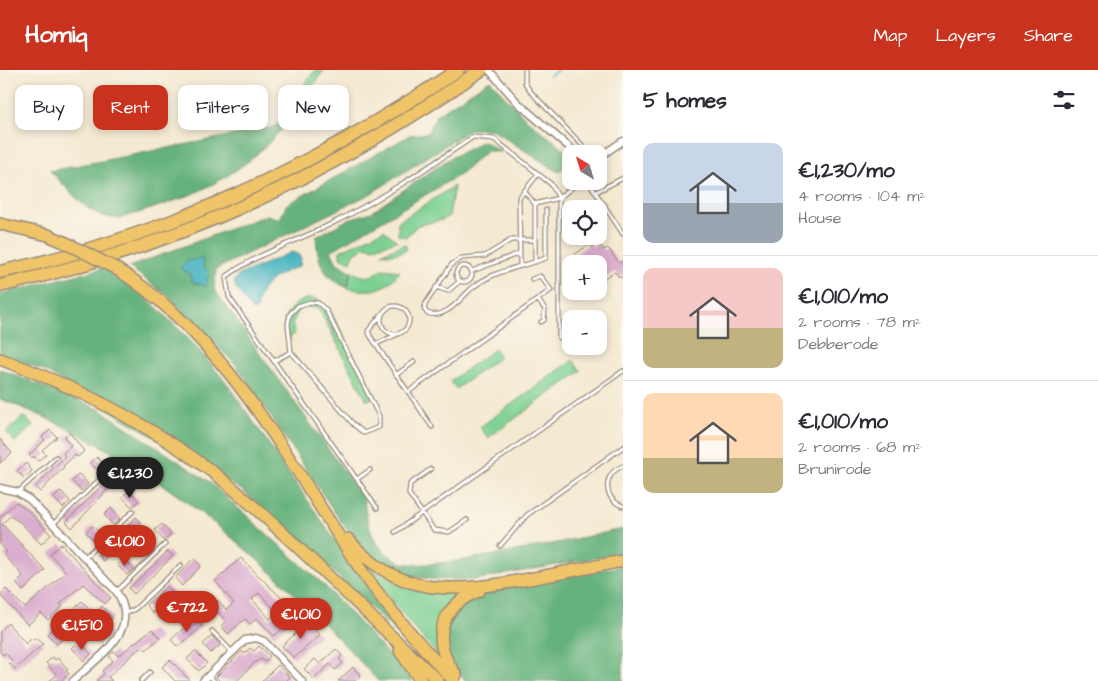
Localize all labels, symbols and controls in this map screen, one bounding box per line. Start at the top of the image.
text: Homiq [25,18,88,52]
text: Map [873,23,907,48]
text: Layers [935,23,996,48]
text: Share [1024,23,1073,48]
chip: Buy [15,85,83,130]
chip: Rent [93,85,168,130]
chip: Filters [178,85,268,130]
chip: New [278,85,349,130]
text: 5 homes [643,86,727,115]
icon: filters [1050,86,1078,114]
north arrow [562,145,608,190]
map controls [562,145,607,355]
text: €1,230/mo [798,156,895,185]
icon: home [683,163,743,223]
text: 4 rooms · 104 m² [798,185,926,207]
button: locate [562,200,607,245]
text: House [798,207,842,229]
button: + [562,255,607,300]
text: €1,010/mo [798,282,888,311]
icon: home [683,288,743,348]
button: − [562,310,607,355]
text: 2 rooms · 78 m² [798,311,921,333]
text: Debberode [798,333,878,355]
text: €1,010/mo [798,407,888,436]
icon: home [683,413,743,473]
text: 2 rooms · 68 m² [798,436,921,458]
pin: €1,230 [89,456,171,499]
text: Brunirode [798,458,871,480]
text: €1,230 [108,462,153,484]
pin: €1,010 [84,524,166,567]
text: €1,010 [105,530,145,552]
pin: €722 [157,590,217,633]
text: €722 [167,596,207,618]
pin: €1,010 [260,598,342,640]
text: €1,010 [281,603,321,625]
pin: €1,510 [41,608,123,651]
text: €1,510 [61,614,103,636]

